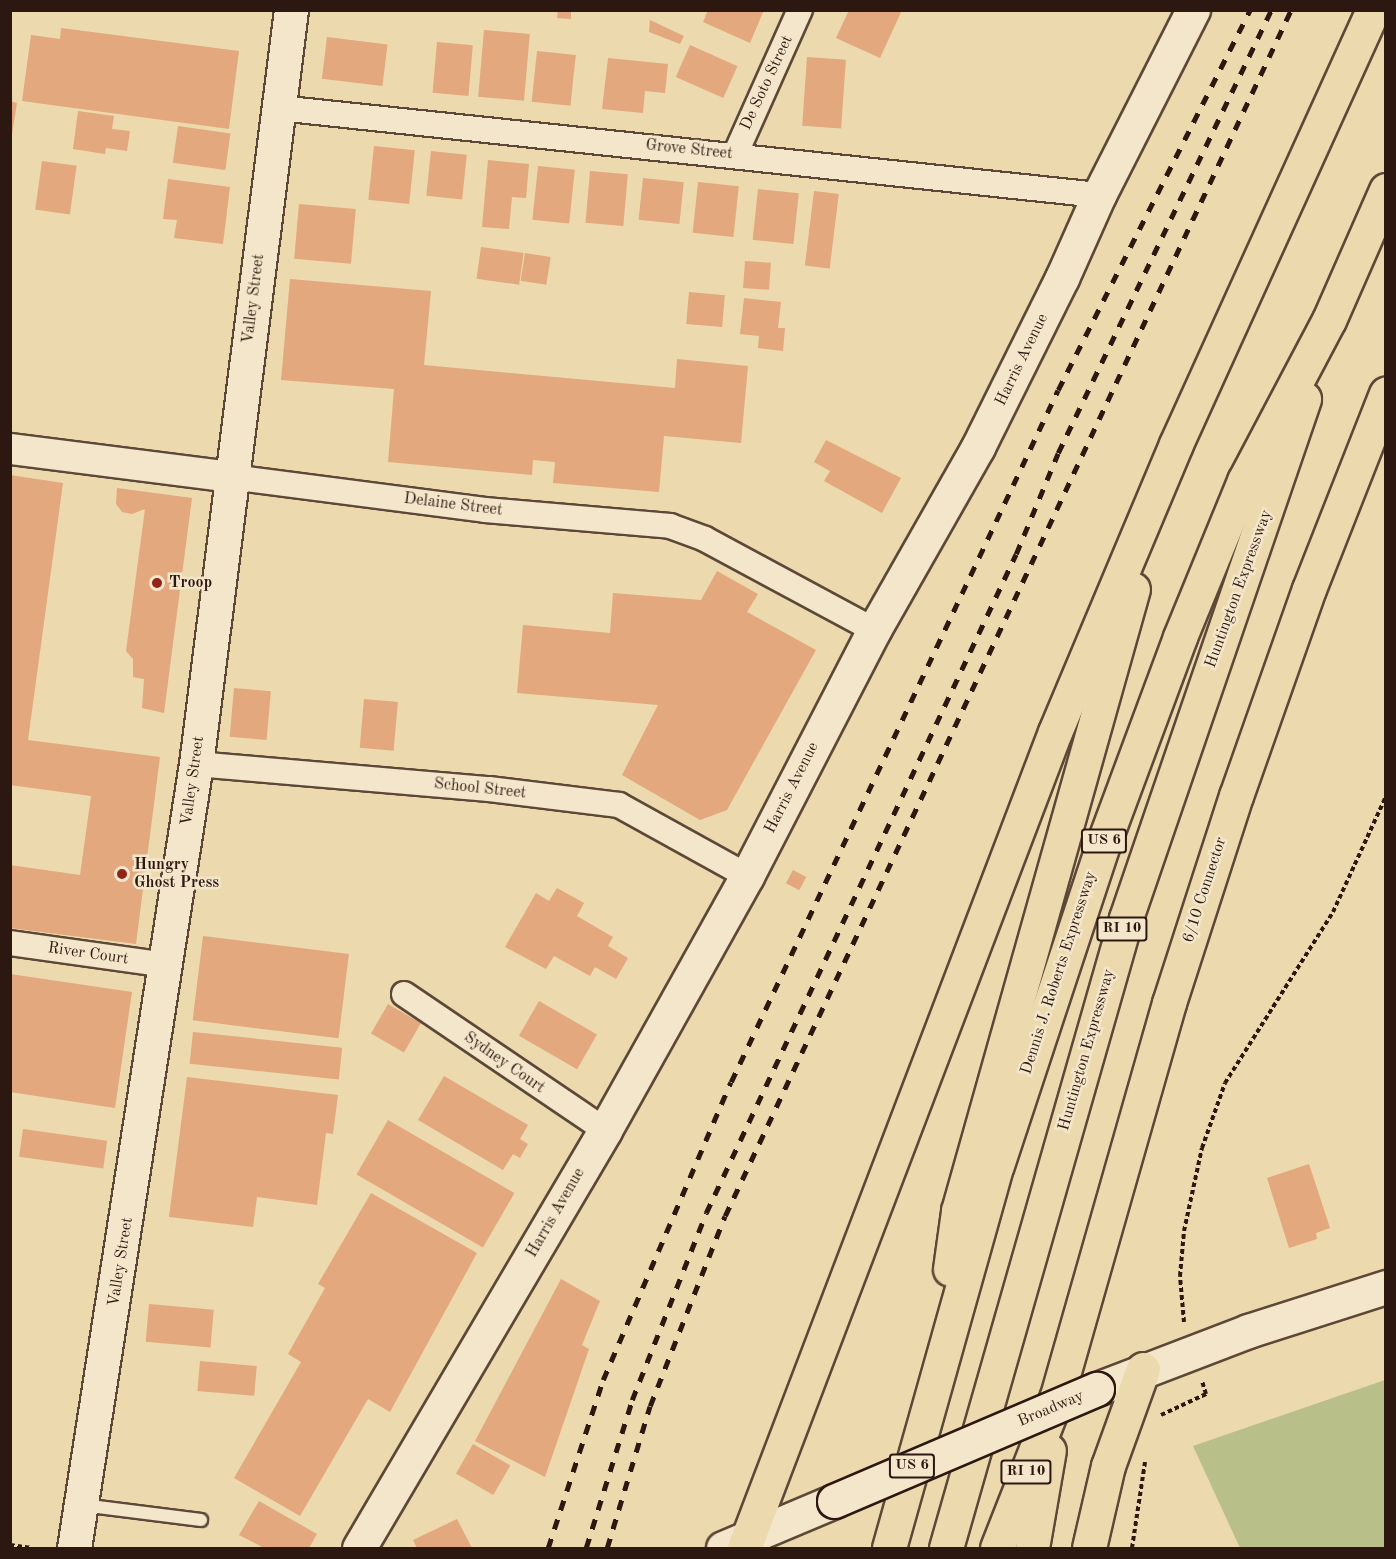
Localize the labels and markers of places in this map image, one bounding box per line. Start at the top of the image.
place label: Troop [169,573,212,593]
marker: Troop [150,576,164,590]
place label: Hungry Ghost Press [134,855,219,893]
marker: Hungry Ghost Press [115,867,129,881]

